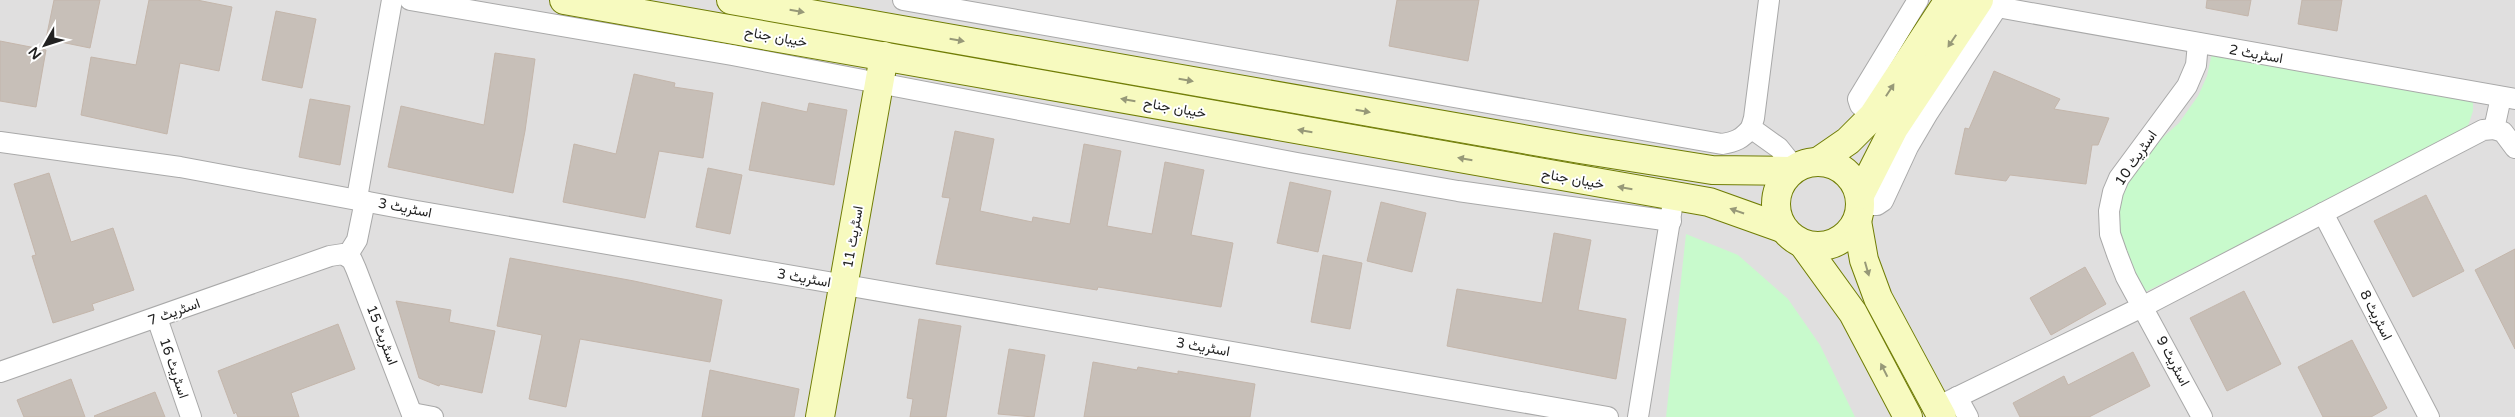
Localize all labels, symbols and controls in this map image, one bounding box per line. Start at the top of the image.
one-way arrow [789,8,805,16]
north arrow [20,20,70,70]
street label: خیبان جناح [743,23,809,53]
one-way arrow [1947,34,1957,47]
one-way arrow [949,36,965,44]
street label: اسٹریٹ 2 [2228,41,2284,67]
text: N [25,43,45,63]
one-way arrow [1178,76,1194,84]
one-way arrow [1885,84,1895,97]
street label: خیبان جناح [1142,94,1208,124]
one-way arrow [1119,95,1135,103]
one-way arrow [1355,107,1371,115]
one-way arrow [1297,127,1313,135]
street label: اسٹریٹ 10 [2111,127,2161,189]
one-way arrow [1457,155,1473,163]
street label: خیبان جناح [1540,165,1606,195]
one-way arrow [1617,183,1633,191]
street label: اسٹریٹ 3 [377,194,433,222]
street label: اسٹریٹ 11 [839,204,867,270]
one-way arrow [1729,207,1744,214]
one-way arrow [1863,261,1871,276]
street label: اسٹریٹ 3 [776,265,832,291]
street label: اسٹریٹ 8 [2356,287,2396,343]
street label: اسٹریٹ 7 [146,295,202,329]
street label: اسٹریٹ 15 [363,303,401,367]
street label: اسٹریٹ 9 [2153,333,2193,389]
street label: اسٹریٹ 3 [1175,334,1231,360]
street label: اسٹریٹ 16 [156,335,192,401]
one-way arrow [1880,363,1888,377]

